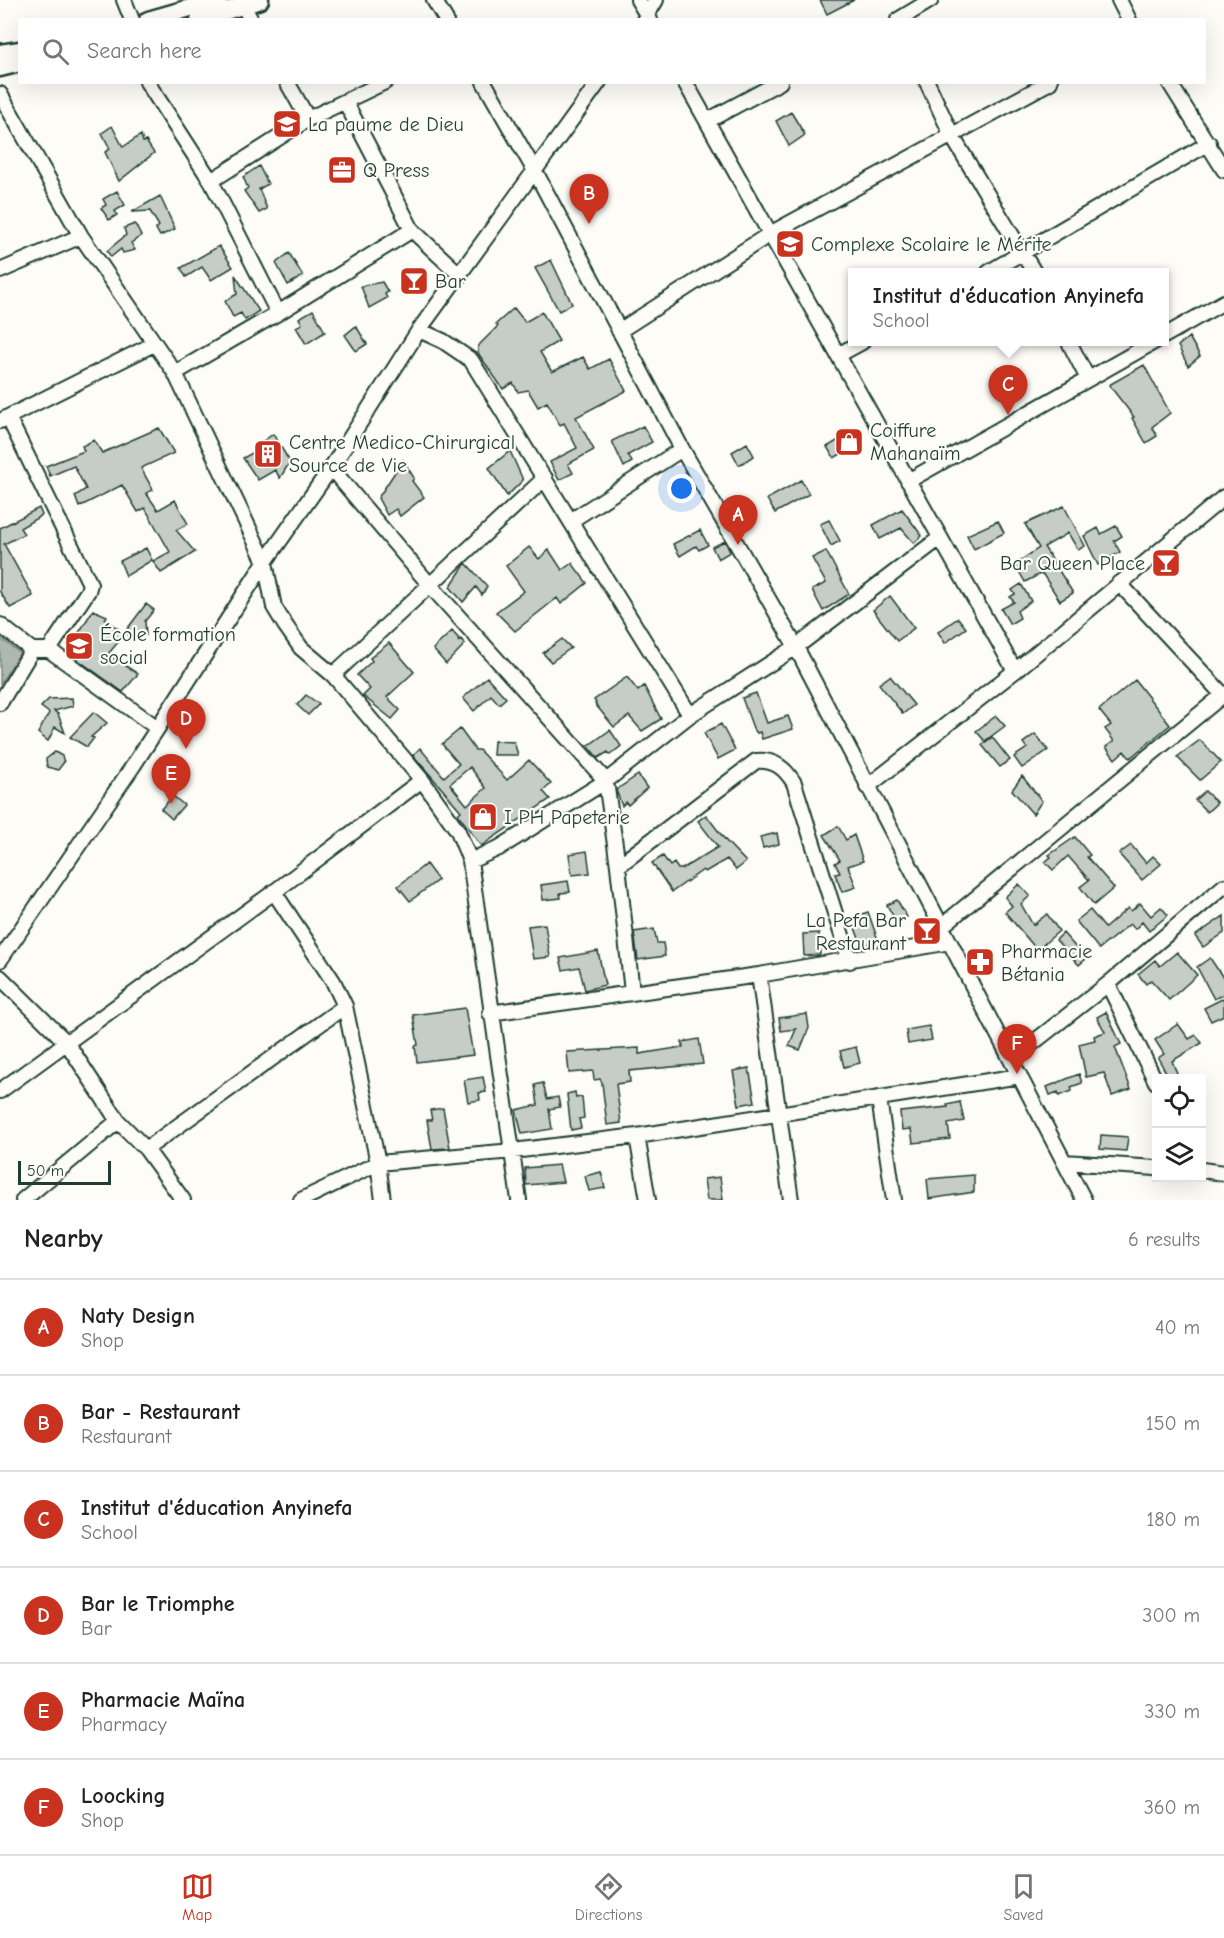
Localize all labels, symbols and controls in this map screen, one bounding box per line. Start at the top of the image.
search box [18,18,1206,84]
icon: search [39,35,72,68]
text: Search here [87,38,202,64]
school or university icon: La paume de Dieu [271,108,303,140]
place label: La paume de Dieu [308,113,464,136]
office icon: Q Press [326,154,358,186]
place label: Q Press [363,159,429,182]
pin: B [570,174,608,224]
school or university icon: Complexe Scolaire le Mérite [774,228,806,260]
place label: Complexe Scolaire le Mérite [811,233,1051,256]
bar icon: Bar [398,265,430,297]
popup [848,268,1169,346]
place label: Bar [435,270,466,293]
text: Institut d'éducation Anyinefa [873,283,1144,309]
text: School [873,309,930,332]
pin: C [988,366,1028,415]
place label: Coiffure Mahanaïm [870,419,961,465]
shop icon: Coiffure Mahanaïm [833,426,865,458]
place label: Centre Medico-Chirurgical Source de Vie [289,431,515,477]
building icon: Centre Medico-Chirurgical Source de Vie [252,438,284,470]
your location [667,474,696,503]
pin: A [718,496,758,545]
bar icon: Bar Queen Place [1150,547,1182,579]
place label: Bar Queen Place [1000,552,1145,575]
place label: École formation social [100,623,236,669]
school or university icon: École formation social [63,630,95,662]
pin: D [166,700,206,749]
pin: E [152,754,190,804]
shop icon: I PH Papeterie [467,801,499,833]
place label: I PH Papeterie [504,806,630,829]
place label: La Pefa Bar Restaurant [806,909,907,955]
bar icon: La Pefa Bar Restaurant [911,915,943,947]
place label: Pharmacie Bétania [1001,940,1092,986]
pharmacy icon: Pharmacie Bétania [964,946,996,978]
pin: F [998,1024,1036,1074]
map controls [1152,1074,1206,1182]
button: locate [1152,1074,1206,1128]
button: layers [1152,1128,1206,1182]
scale bar [18,1158,111,1186]
text: 50 m [27,1162,64,1180]
text: Nearby [24,1224,103,1254]
text: 6 results [1128,1228,1200,1251]
text: Naty Design [81,1303,195,1329]
text: A [38,1316,49,1339]
text: 40 m [1155,1316,1200,1339]
text: Shop [81,1329,124,1352]
text: Bar - Restaurant [81,1399,240,1425]
text: B [37,1412,50,1435]
text: 150 m [1146,1412,1200,1435]
text: Restaurant [81,1425,171,1448]
text: Institut d'éducation Anyinefa [81,1495,352,1521]
text: C [37,1508,50,1531]
text: 180 m [1146,1508,1200,1531]
text: School [81,1521,138,1544]
text: Bar le Triomphe [81,1591,235,1617]
text: D [37,1604,50,1627]
text: 300 m [1142,1604,1200,1627]
text: Bar [81,1617,112,1640]
text: Pharmacie Maïna [81,1687,245,1713]
text: E [38,1700,49,1723]
text: 330 m [1144,1700,1200,1723]
text: Pharmacy [81,1713,167,1736]
text: Loocking [81,1783,165,1809]
text: F [38,1796,49,1819]
text: 360 m [1144,1796,1200,1819]
text: Shop [81,1809,124,1832]
tab: Map [181,1870,214,1924]
tab: Directions [575,1870,642,1924]
tab: Saved [1003,1870,1043,1924]

